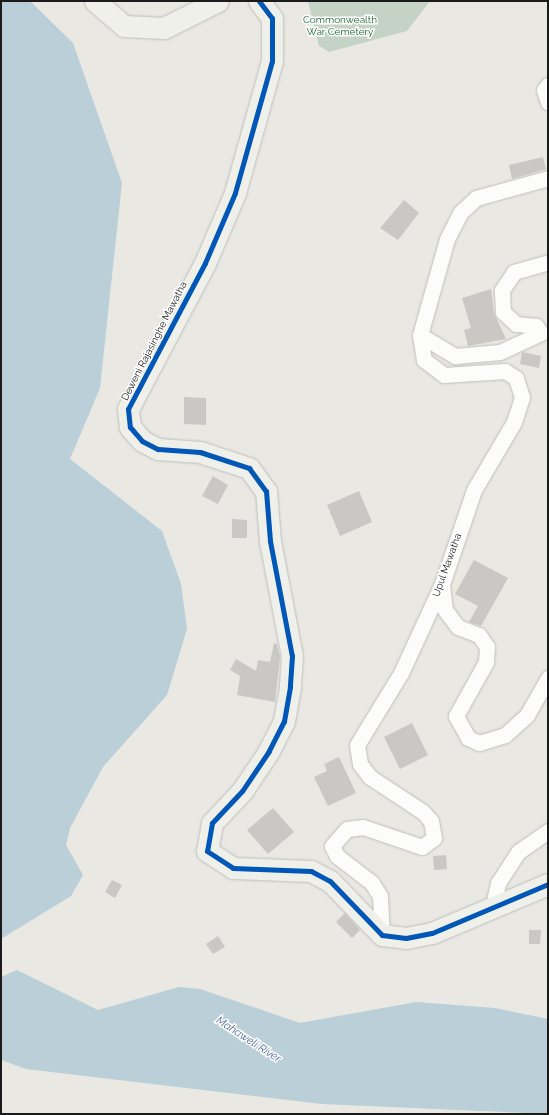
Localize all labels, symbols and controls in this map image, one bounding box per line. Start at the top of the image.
park label: Commonwealth War Cemetery [303,13,377,36]
street label: Deweni Rajasinghe Mawatha [119,279,189,403]
street label: Upul Mawatha [430,532,464,598]
water label: Mahaweli River [213,1014,283,1066]

